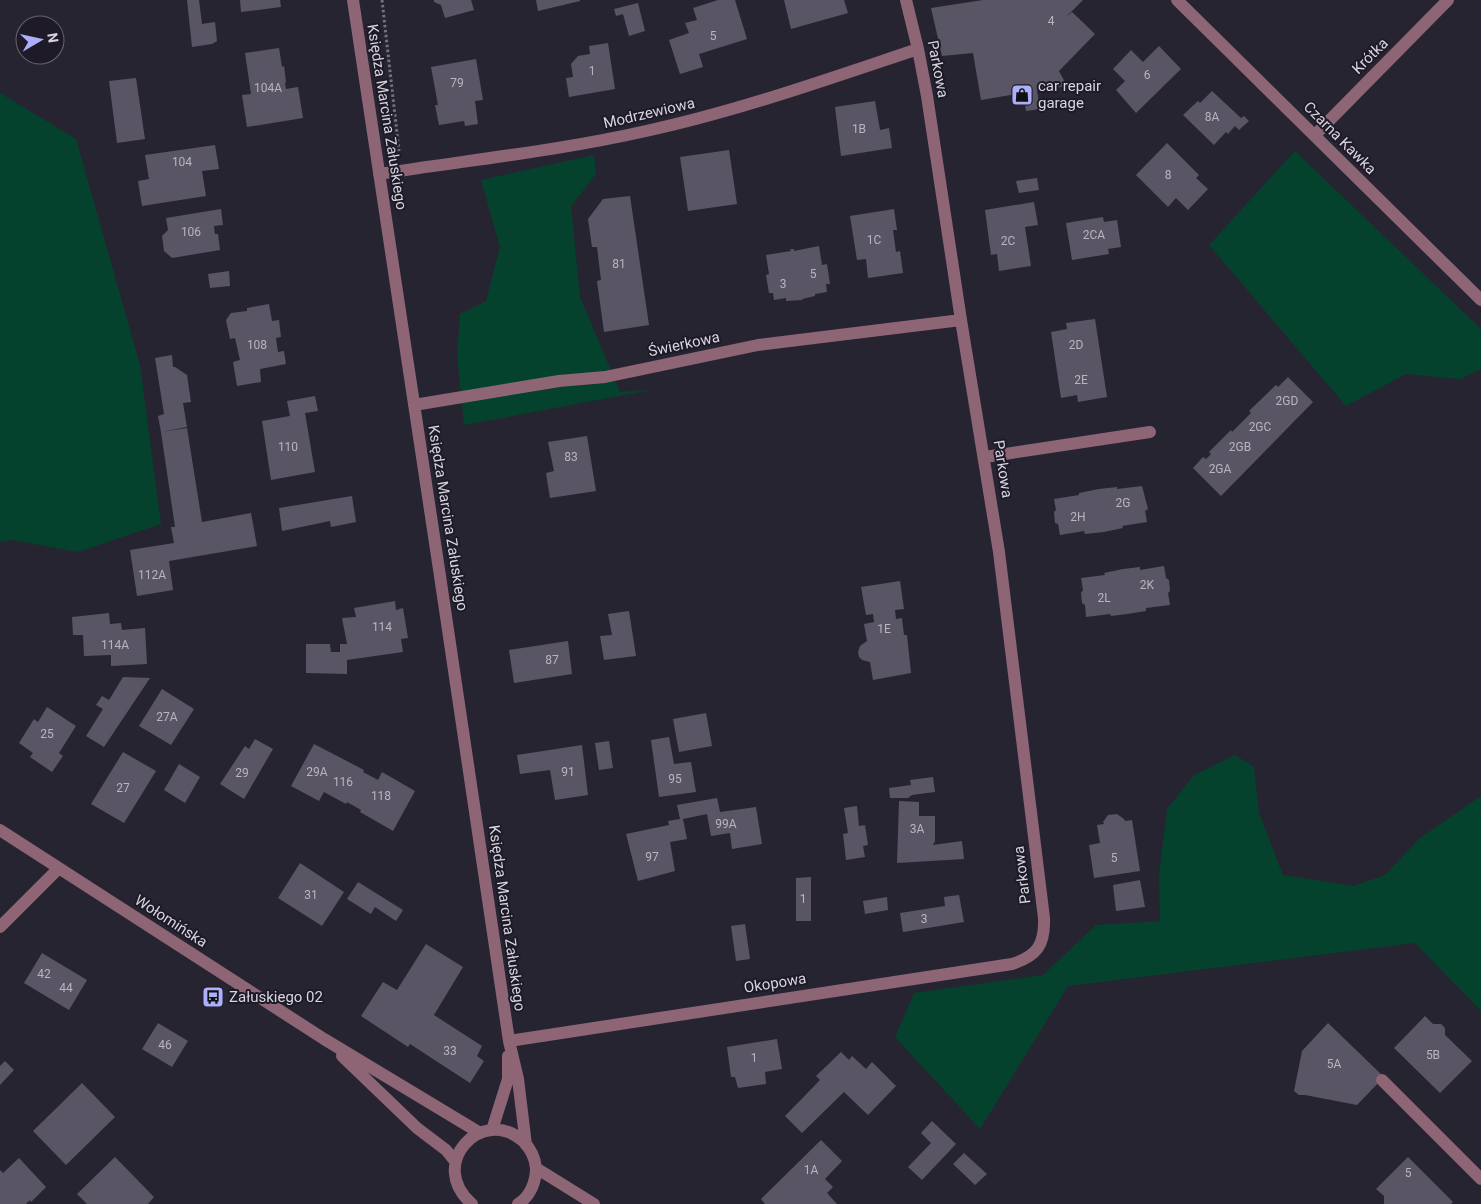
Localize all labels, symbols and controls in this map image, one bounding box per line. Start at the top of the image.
house number: 4 [1048,14,1055,28]
north arrow [15,15,65,65]
street label: Księdza Marcina Załuskiego [363,23,411,211]
house number: 5 [710,29,717,43]
text: N [44,32,62,44]
street label: Krótka [1348,34,1392,78]
street label: Parkowa [924,39,952,99]
house number: 1 [589,64,595,78]
house number: 6 [1144,68,1151,82]
house number: 79 [450,76,464,90]
place label: car repair garage [1038,77,1101,112]
house number: 104A [254,81,282,95]
shop icon: car repair garage [1010,83,1034,107]
street label: Modrzewiowa [601,94,697,132]
street label: Czarna Kawka [1300,98,1380,178]
house number: 8A [1205,110,1219,124]
house number: 1B [852,122,866,136]
house number: 104 [172,155,192,169]
house number: 8 [1165,168,1172,182]
house number: 106 [181,225,201,239]
house number: 2CA [1083,228,1105,242]
house number: 1C [867,233,881,247]
house number: 2C [1001,234,1015,248]
house number: 81 [612,257,626,271]
house number: 5 [810,267,817,281]
house number: 3 [780,277,786,291]
street label: Świerkowa [647,328,721,360]
house number: 108 [247,338,267,352]
house number: 2D [1069,338,1083,352]
house number: 2E [1074,373,1088,387]
house number: 2GD [1276,394,1299,408]
house number: 2GC [1249,420,1272,434]
street label: Księdza Marcina Załuskiego [424,424,472,612]
street label: Parkowa [990,439,1016,499]
house number: 110 [278,440,298,454]
house number: 2GB [1229,440,1251,454]
house number: 83 [564,450,578,464]
house number: 2GA [1209,462,1232,476]
house number: 2G [1116,496,1130,510]
house number: 2H [1070,510,1086,524]
house number: 112A [138,568,166,582]
house number: 2K [1140,578,1155,592]
house number: 2L [1097,591,1111,605]
house number: 114 [372,620,392,634]
house number: 1E [877,622,891,636]
house number: 114A [101,638,129,652]
house number: 87 [545,653,559,667]
house number: 27A [156,710,178,724]
house number: 25 [40,727,54,741]
house number: 29A [306,765,328,779]
house number: 91 [561,765,575,779]
house number: 29 [235,766,249,780]
house number: 95 [668,772,682,786]
house number: 116 [333,775,353,789]
house number: 27 [116,781,130,795]
house number: 118 [371,789,391,803]
house number: 99A [715,817,737,831]
house number: 3A [910,822,924,836]
street label: Księdza Marcina Załuskiego [485,824,529,1012]
street label: Parkowa [1010,845,1034,905]
house number: 97 [645,850,659,864]
house number: 5 [1111,851,1118,865]
house number: 31 [304,888,318,902]
street label: Wołomińska [131,891,211,951]
house number: 1 [800,892,806,906]
house number: 3 [921,912,927,926]
house number: 42 [37,967,51,981]
street label: Okopowa [743,969,807,997]
house number: 44 [59,981,73,995]
bus stop icon: Załuskiego 02 [201,985,225,1009]
place label: Załuskiego 02 [229,988,323,1006]
house number: 46 [158,1038,172,1052]
house number: 33 [443,1044,457,1058]
house number: 5B [1426,1048,1440,1062]
house number: 1 [751,1051,757,1065]
house number: 5A [1327,1057,1341,1071]
house number: 1A [804,1163,818,1177]
house number: 5 [1405,1166,1412,1180]

